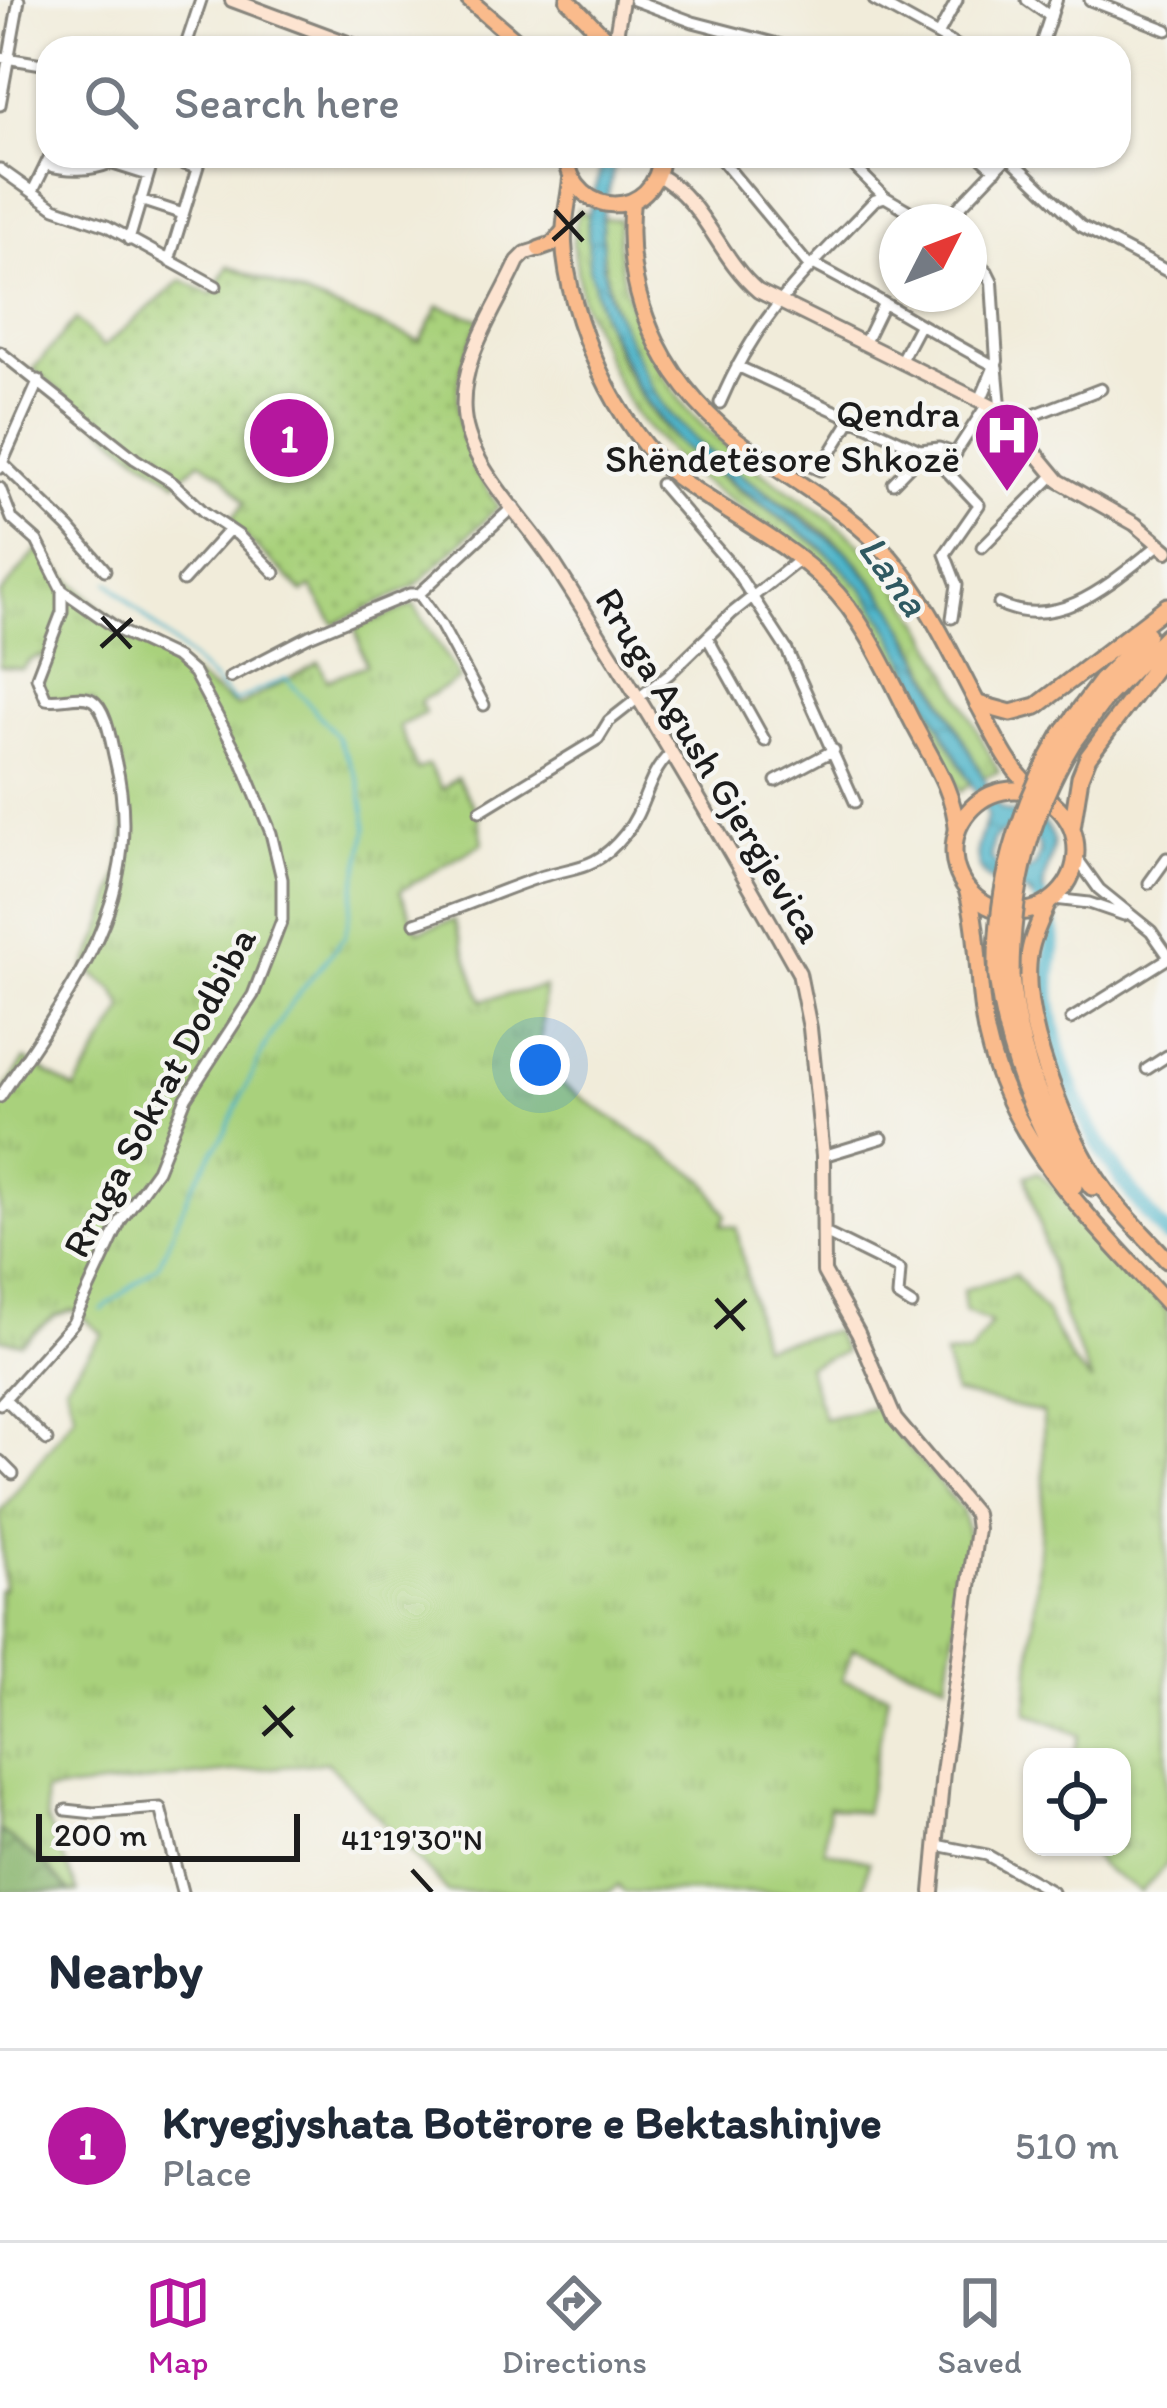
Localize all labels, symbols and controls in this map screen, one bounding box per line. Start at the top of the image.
search box [36,36,1131,168]
icon: search [78,69,144,135]
text: Search here [174,75,400,129]
north arrow [879,204,987,312]
place label: Qendra Shëndetësore Shkozë [605,390,960,482]
pin: 1 [250,393,328,483]
hospital icon: Qendra Shëndetësore Shkozë [972,400,1042,494]
water label: Lana [848,525,941,626]
street label: Rruga Agush Gjergjevica [585,579,835,951]
street label: Rruga Sokrat Dodbiba [52,919,266,1265]
your location [510,1035,570,1095]
map controls [1023,1748,1131,1856]
button: locate [1023,1748,1131,1856]
scale bar [36,1808,300,1861]
text: 200 m [54,1815,147,1854]
text: 41°19'30"N [341,1821,483,1858]
text: Nearby [48,1940,203,2001]
text: Kryegjyshata Botërore e Bektashinjve [162,2095,882,2149]
text: 1 [78,2122,96,2169]
text: 510 m [1015,2122,1119,2169]
text: Place [162,2149,252,2196]
tab: Map [145,2270,211,2381]
tab: Directions [502,2270,647,2381]
tab: Saved [938,2270,1022,2381]

